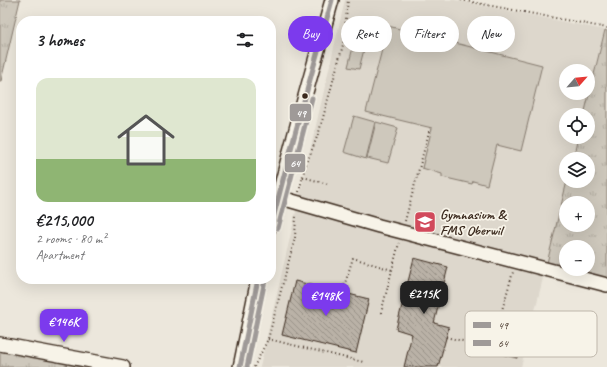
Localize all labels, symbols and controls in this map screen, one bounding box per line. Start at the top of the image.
chip: Buy [288,16,333,52]
chip: Rent [341,16,392,52]
chip: Filters [400,16,459,52]
chip: New [467,16,515,52]
icon: filters [234,29,256,51]
text: 3 homes [36,30,84,51]
north arrow [559,64,595,100]
map controls [559,64,595,276]
unlabelled marker [300,91,310,101]
line badge: 49 [289,103,312,122]
icon: home [110,104,182,176]
text: 49 [296,106,307,120]
button: locate [559,108,595,144]
button: layers [559,152,595,188]
line badge: 64 [284,153,306,173]
text: 64 [290,156,302,170]
button: + [559,196,595,232]
place label: Gymnasium & FMS Oberwil [440,206,508,239]
school or university icon: Gymnasium & FMS Oberwil [412,209,438,235]
text: €215,000 [36,210,93,231]
text: 2 rooms · 80 m² [36,231,106,247]
button: − [559,240,595,276]
text: Apartment [36,247,84,263]
pin: €215K [396,281,452,315]
pin: €148K [298,283,354,317]
text: €215K [409,286,439,302]
text: €148K [311,288,341,304]
pin: €146K [36,309,92,343]
legend [465,311,597,357]
text: €146K [49,314,79,330]
text: 49 [498,318,509,332]
text: 64 [498,336,509,350]

